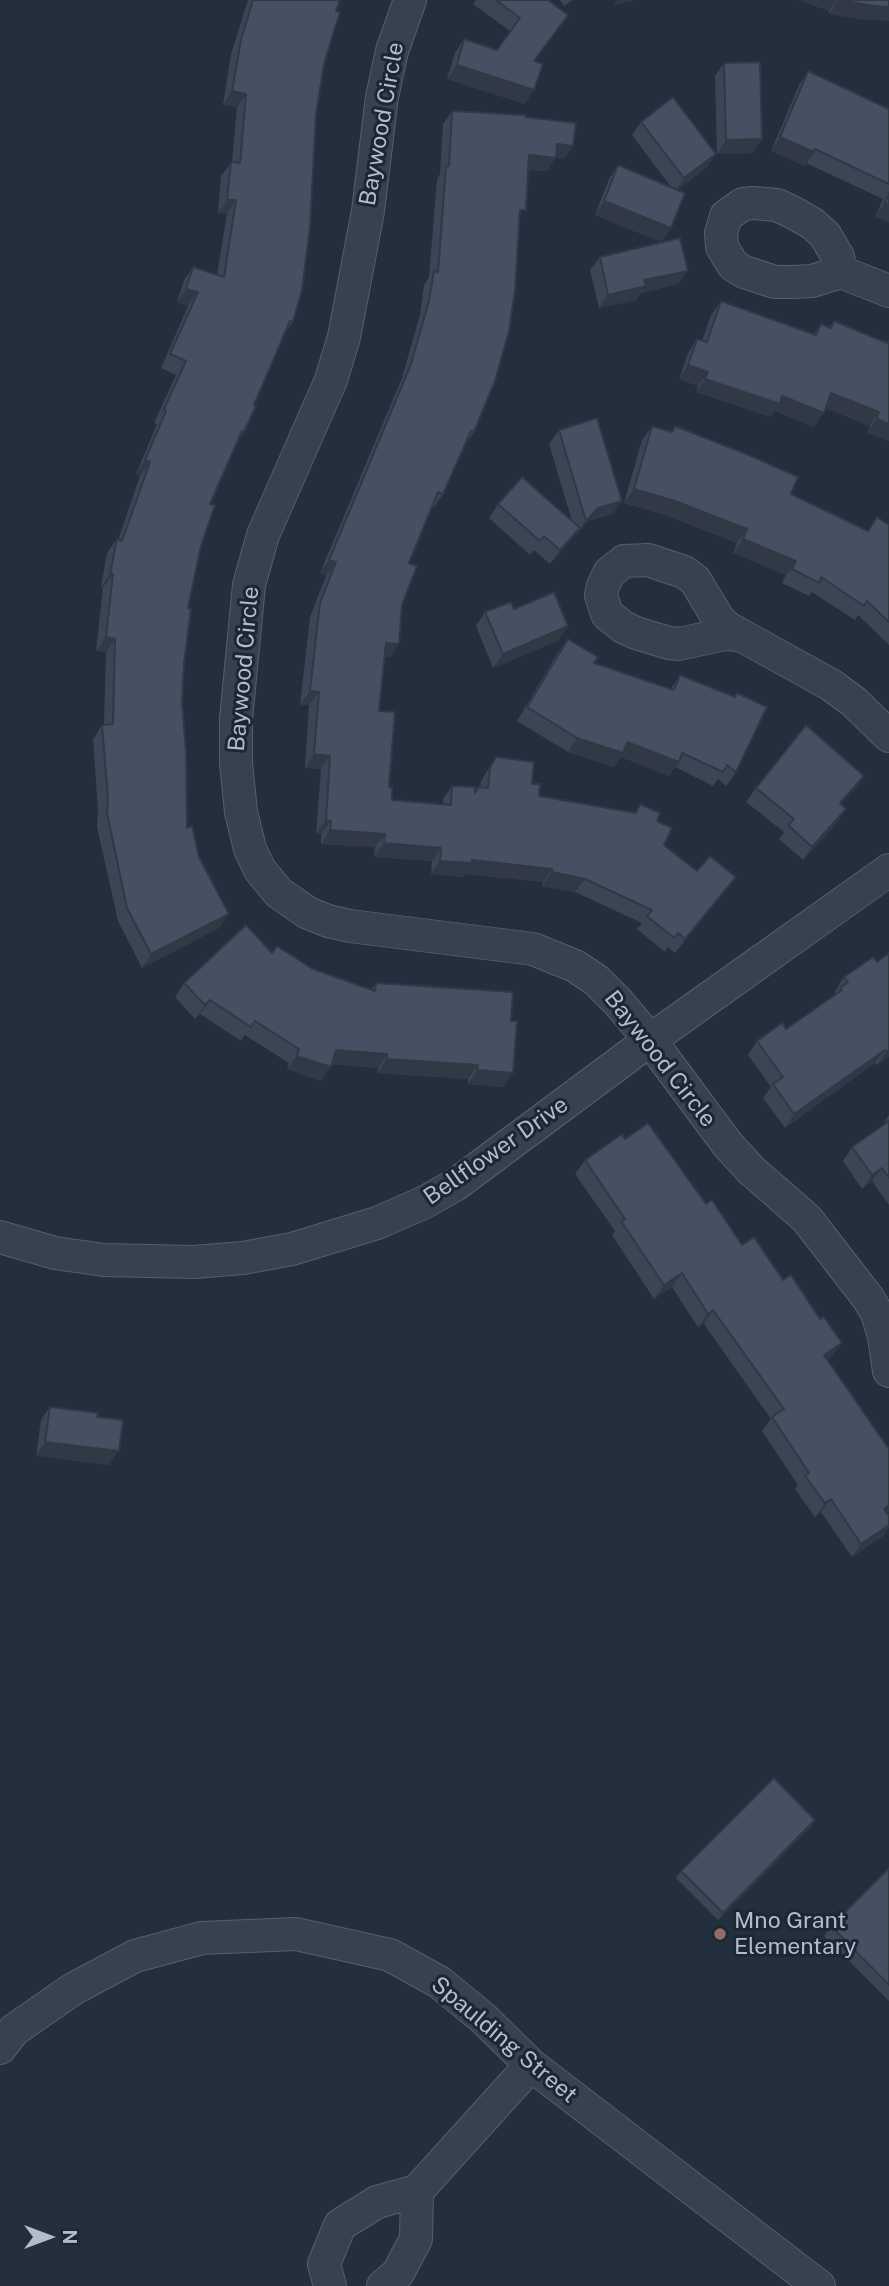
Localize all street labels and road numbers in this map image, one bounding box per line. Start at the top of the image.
street label: Baywood Circle [354,40,410,208]
street label: Baywood Circle [223,585,265,753]
street label: Baywood Circle [598,985,722,1133]
street label: Bellflower Drive [418,1091,574,1211]
street label: Spaulding Street [426,1971,582,2109]

